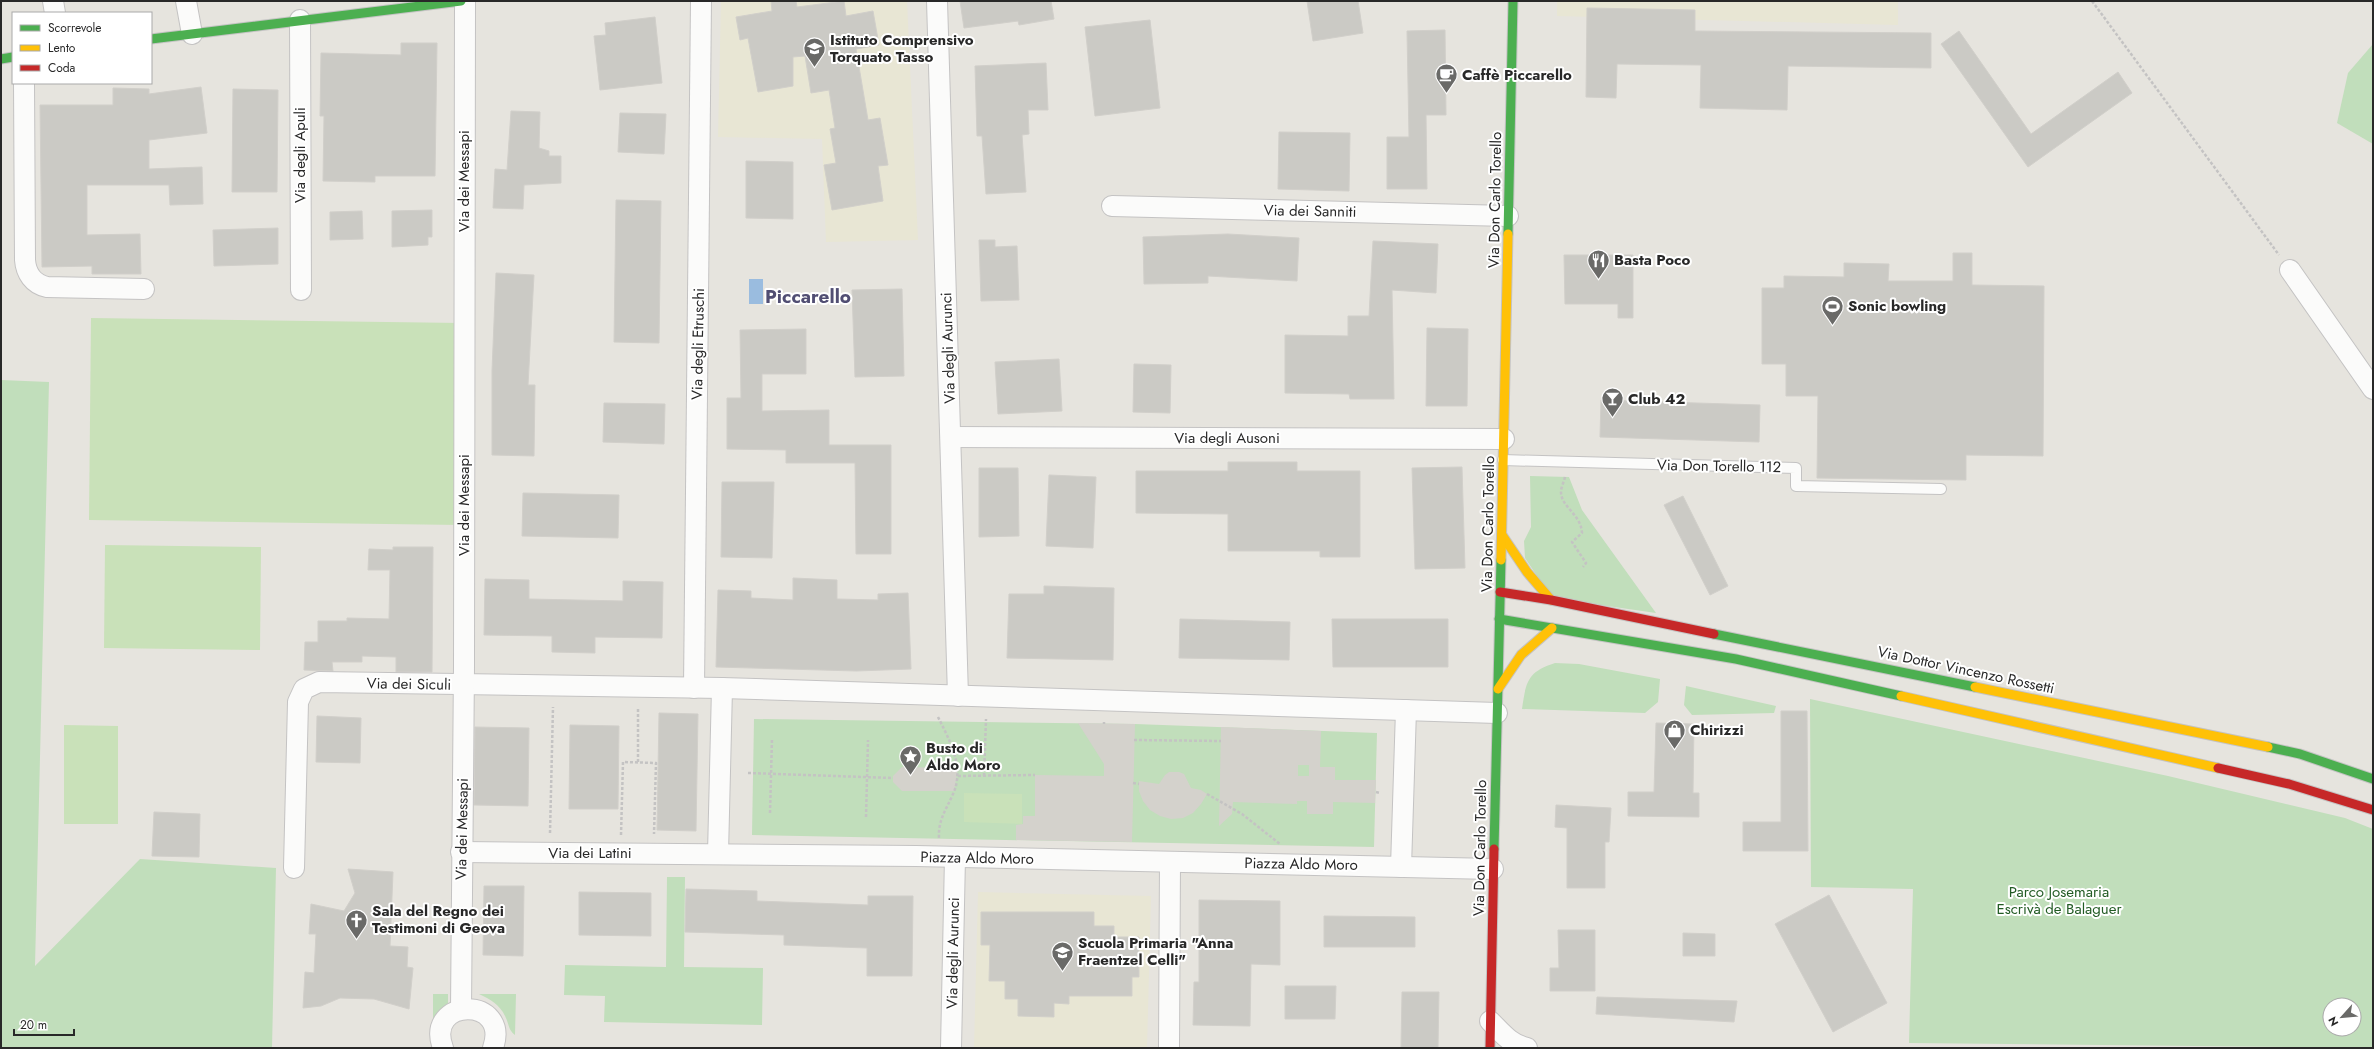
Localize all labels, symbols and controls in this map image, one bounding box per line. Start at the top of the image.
legend [12,12,152,84]
text: Scorrevole [48,19,102,37]
place label: Istituto Comprensivo Torquato Tasso [830,29,974,68]
school or university icon: Istituto Comprensivo Torquato Tasso [802,36,828,69]
text: Lento [48,39,76,57]
text: Coda [48,59,76,77]
cafe icon: Caffè Piccarello [1433,62,1459,95]
place label: Caffè Piccarello [1462,64,1572,86]
street label: Via degli Apuli [289,107,311,203]
street label: Via dei Messapi [453,130,475,232]
street label: Via Don Carlo Torello [1483,132,1507,268]
street label: Via dei Sanniti [1263,199,1357,223]
restaurant icon: Basta Poco [1586,247,1612,280]
place label: Basta Poco [1614,249,1690,271]
district label: Piccarello [765,283,851,310]
street label: Via degli Etruschi [686,288,710,400]
street label: Via degli Aurunci [935,292,961,404]
sports icon: Sonic bowling [1820,293,1846,326]
place label: Sonic bowling [1848,295,1946,317]
bar icon: Club 42 [1600,386,1626,419]
place label: Club 42 [1628,388,1685,410]
street label: Via degli Ausoni [1174,427,1280,449]
street label: Via dei Messapi [453,454,475,556]
street label: Via Don Torello 112 [1657,454,1781,478]
street label: Via Don Carlo Torello [1476,456,1500,592]
street label: Via Dottor Vincenzo Rossetti [1876,641,2056,699]
street label: Via dei Siculi [366,672,452,696]
shop icon: Chirizzi [1661,717,1687,750]
place label: Chirizzi [1690,719,1744,741]
place label: Busto di Aldo Moro [925,737,1001,776]
place icon: Busto di Aldo Moro [898,744,924,777]
street label: Via dei Messapi [450,778,474,880]
street label: Via Don Carlo Torello [1468,780,1492,916]
street label: Via dei Latini [548,842,632,864]
street label: Piazza Aldo Moro [920,846,1034,870]
street label: Piazza Aldo Moro [1244,852,1358,876]
park label: Parco Josemaria Escrivà de Balaguer [1996,881,2122,920]
street label: Via degli Aurunci [941,897,965,1009]
place label: Sala del Regno dei Testimoni di Geova [372,900,505,939]
church icon: Sala del Regno dei Testimoni di Geova [343,907,369,940]
place label: Scuola Primaria "Anna Fraentzel Celli" [1078,932,1233,971]
school or university icon: Scuola Primaria "Anna Fraentzel Celli" [1049,939,1075,972]
north arrow [2322,997,2362,1037]
scale bar [14,1011,74,1037]
text: N [2324,1014,2342,1029]
text: 20 m [20,1016,47,1034]

